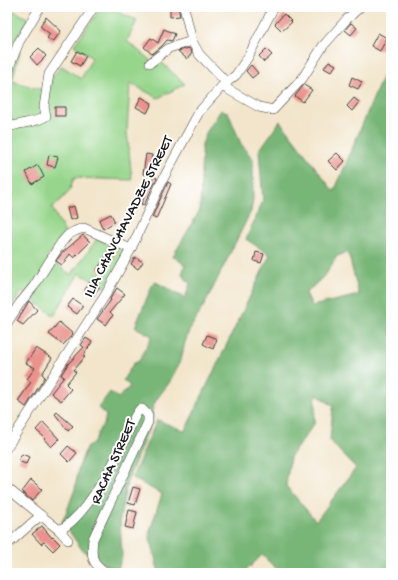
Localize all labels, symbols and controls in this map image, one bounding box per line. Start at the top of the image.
street label: ILIA CHAVCHAVADZE STREET [80,132,178,301]
street label: RACHA STREET [87,416,141,507]

